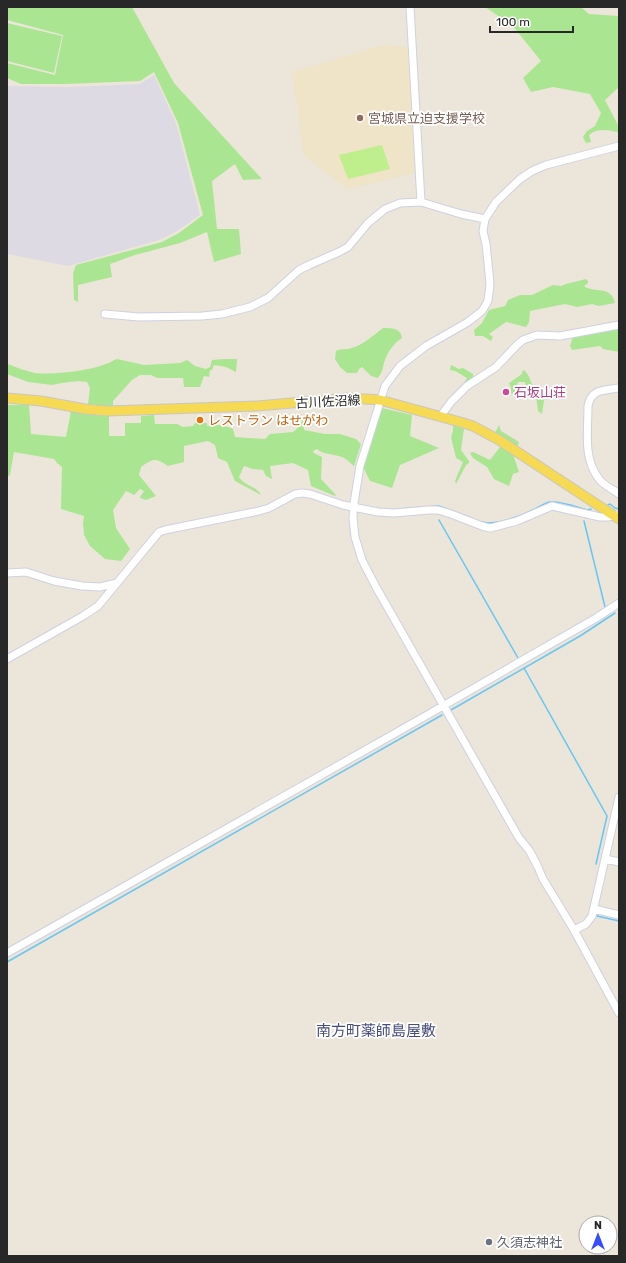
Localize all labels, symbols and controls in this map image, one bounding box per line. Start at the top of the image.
scale bar [490,8,573,34]
text: 100 m [496,15,530,29]
place label: 宮城県立迫支援学校 [368,111,485,126]
marker: 宮城県立迫支援学校 [355,113,365,123]
place label: 石坂山荘 [514,385,566,400]
marker: 石坂山荘 [501,387,511,397]
street label: 古川佐沼線 [295,392,361,411]
place label: レストラン はせがわ [208,413,328,428]
marker: レストラン はせがわ [195,415,205,425]
district label: 南方町薬師島屋敷 [316,1022,436,1040]
north arrow [578,1215,618,1255]
text: N [594,1219,602,1232]
place label: 久須志神社 [497,1235,562,1250]
marker: 久須志神社 [484,1237,494,1247]

